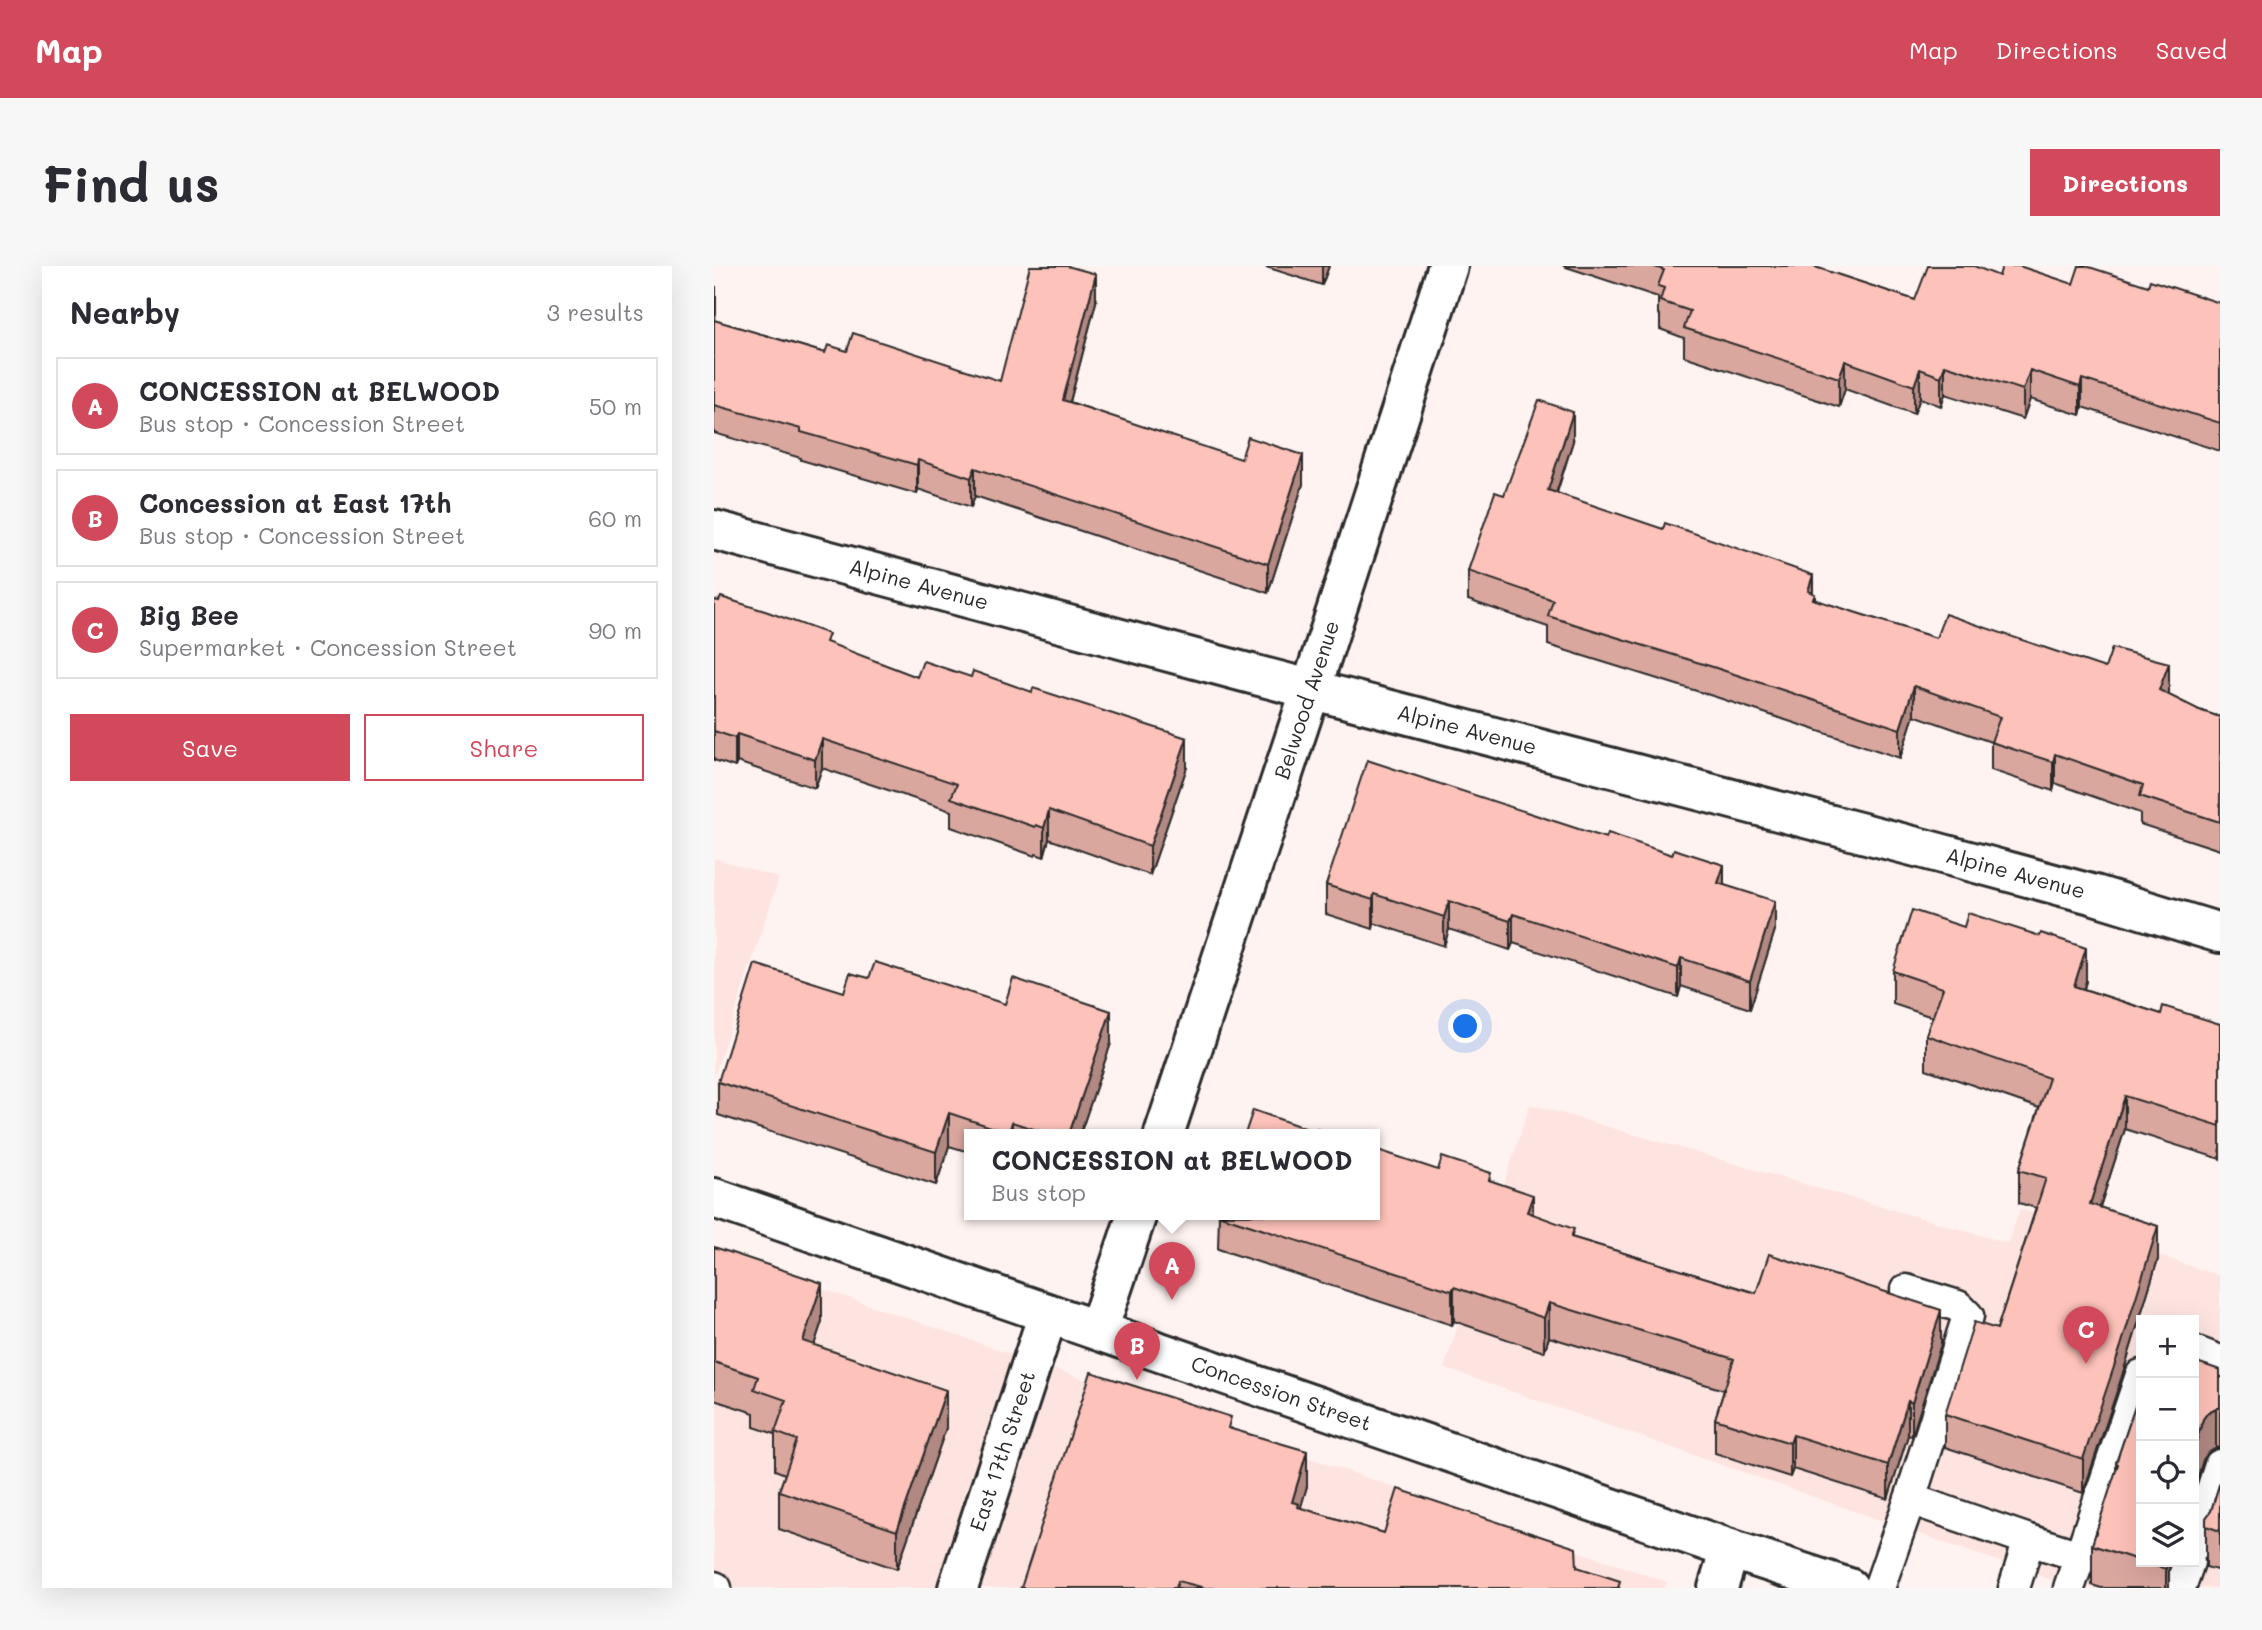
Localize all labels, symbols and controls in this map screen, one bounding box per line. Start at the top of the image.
text: Map [35,28,103,71]
text: Map [1909,34,1958,65]
text: Directions [1996,34,2118,65]
text: Saved [2156,34,2227,65]
button: Directions [2030,149,2220,216]
text: Find us [42,151,220,214]
text: Nearby [70,292,180,332]
text: 3 results [547,297,644,327]
text: CONCESSION at BELWOOD [139,374,500,408]
text: A [87,391,103,421]
text: 50 m [589,391,642,421]
text: Bus stop · Concession Street [139,408,465,438]
text: Concession at East 17th [139,486,451,520]
text: B [87,503,103,533]
text: 60 m [588,503,642,533]
text: Bus stop · Concession Street [139,520,465,550]
street label: Alpine Avenue [846,552,992,615]
text: Big Bee [139,598,239,632]
text: C [86,615,104,645]
text: 90 m [589,615,642,645]
street label: Belwood Avenue [1267,617,1344,782]
text: Supermarket · Concession Street [139,632,517,662]
street label: Alpine Avenue [1395,697,1540,760]
button: Save [70,714,350,781]
button: Share [364,714,644,781]
street label: Alpine Avenue [1943,840,2088,904]
your location [1448,1009,1482,1043]
popup [964,1129,1380,1220]
text: CONCESSION at BELWOOD [991,1143,1353,1177]
text: Bus stop [991,1177,1086,1207]
pin: A [1149,1242,1195,1300]
pin: C [2063,1306,2109,1364]
map controls [2136,1315,2199,1567]
button: + [2136,1315,2199,1378]
pin: B [1114,1322,1160,1380]
street label: Concession Street [1188,1349,1375,1436]
street label: East 17th Street [963,1367,1040,1534]
button: − [2136,1378,2199,1441]
button: locate [2136,1441,2199,1504]
button: layers [2136,1504,2199,1567]

